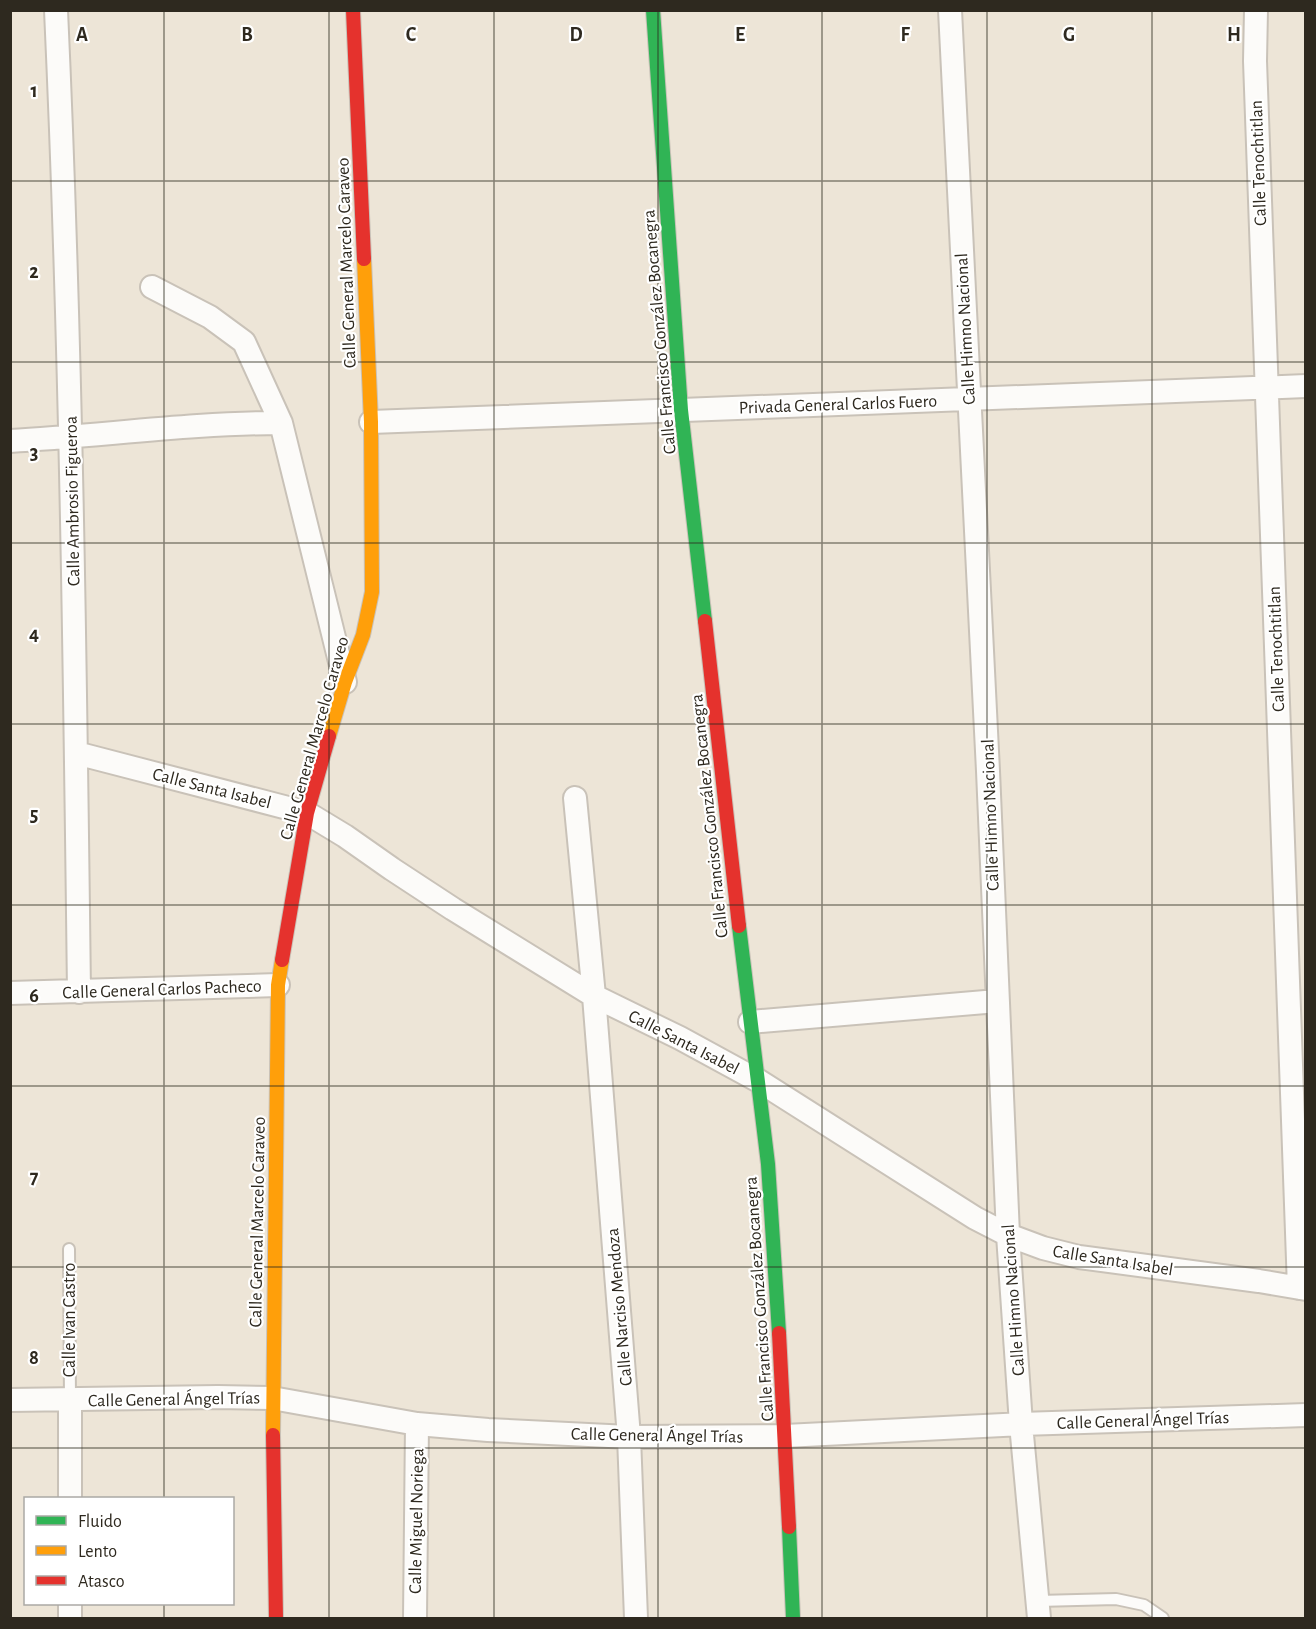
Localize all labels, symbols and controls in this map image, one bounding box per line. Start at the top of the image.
text: A [76,25,88,45]
text: B [241,25,253,45]
text: C [406,25,417,45]
text: D [569,25,583,45]
text: E [735,25,745,45]
text: F [900,25,910,45]
text: G [1063,25,1075,45]
text: H [1227,25,1241,45]
text: 1 [30,81,38,101]
street label: Calle Tenochtitlan [1248,100,1270,226]
street label: Calle General Marcelo Caraveo [334,157,360,369]
street label: Calle Francisco González Bocanegra [640,209,680,455]
street label: Calle Himno Nacional [953,253,979,405]
text: 2 [29,262,39,282]
street label: Privada General Carlos Fuero [739,393,938,417]
street label: Calle Ambrosio Figueroa [63,416,83,586]
text: 3 [30,443,38,463]
street label: Calle Tenochtitlan [1266,586,1288,712]
text: 4 [29,624,39,644]
street label: Calle General Marcelo Caraveo [277,634,353,842]
street label: Calle Francisco González Bocanegra [688,693,732,939]
street label: Calle Himno Nacional [979,739,1003,891]
street label: Calle Santa Isabel [150,765,273,812]
text: 5 [30,805,38,825]
street label: Calle General Carlos Pacheco [62,978,262,1002]
text: 6 [29,986,39,1006]
street label: Calle Santa Isabel [625,1007,742,1079]
street label: Calle General Marcelo Caraveo [247,1116,269,1327]
text: 7 [30,1167,39,1187]
street label: Calle Francisco González Bocanegra [742,1176,778,1422]
street label: Calle Himno Nacional [1000,1223,1028,1376]
street label: Calle Narciso Mendoza [604,1227,636,1387]
street label: Calle Santa Isabel [1051,1243,1174,1279]
street label: Calle Ivan Castro [61,1263,79,1377]
text: 8 [29,1348,39,1368]
street label: Calle General Ángel Trías [88,1386,260,1411]
street label: Calle General Ángel Trías [1056,1406,1229,1433]
street label: Calle General Ángel Trías [571,1422,743,1447]
street label: Calle Miguel Noriega [407,1448,427,1594]
legend [24,1497,234,1605]
text: Fluido [78,1513,122,1531]
text: Lento [78,1543,117,1561]
text: Atasco [78,1573,125,1591]

